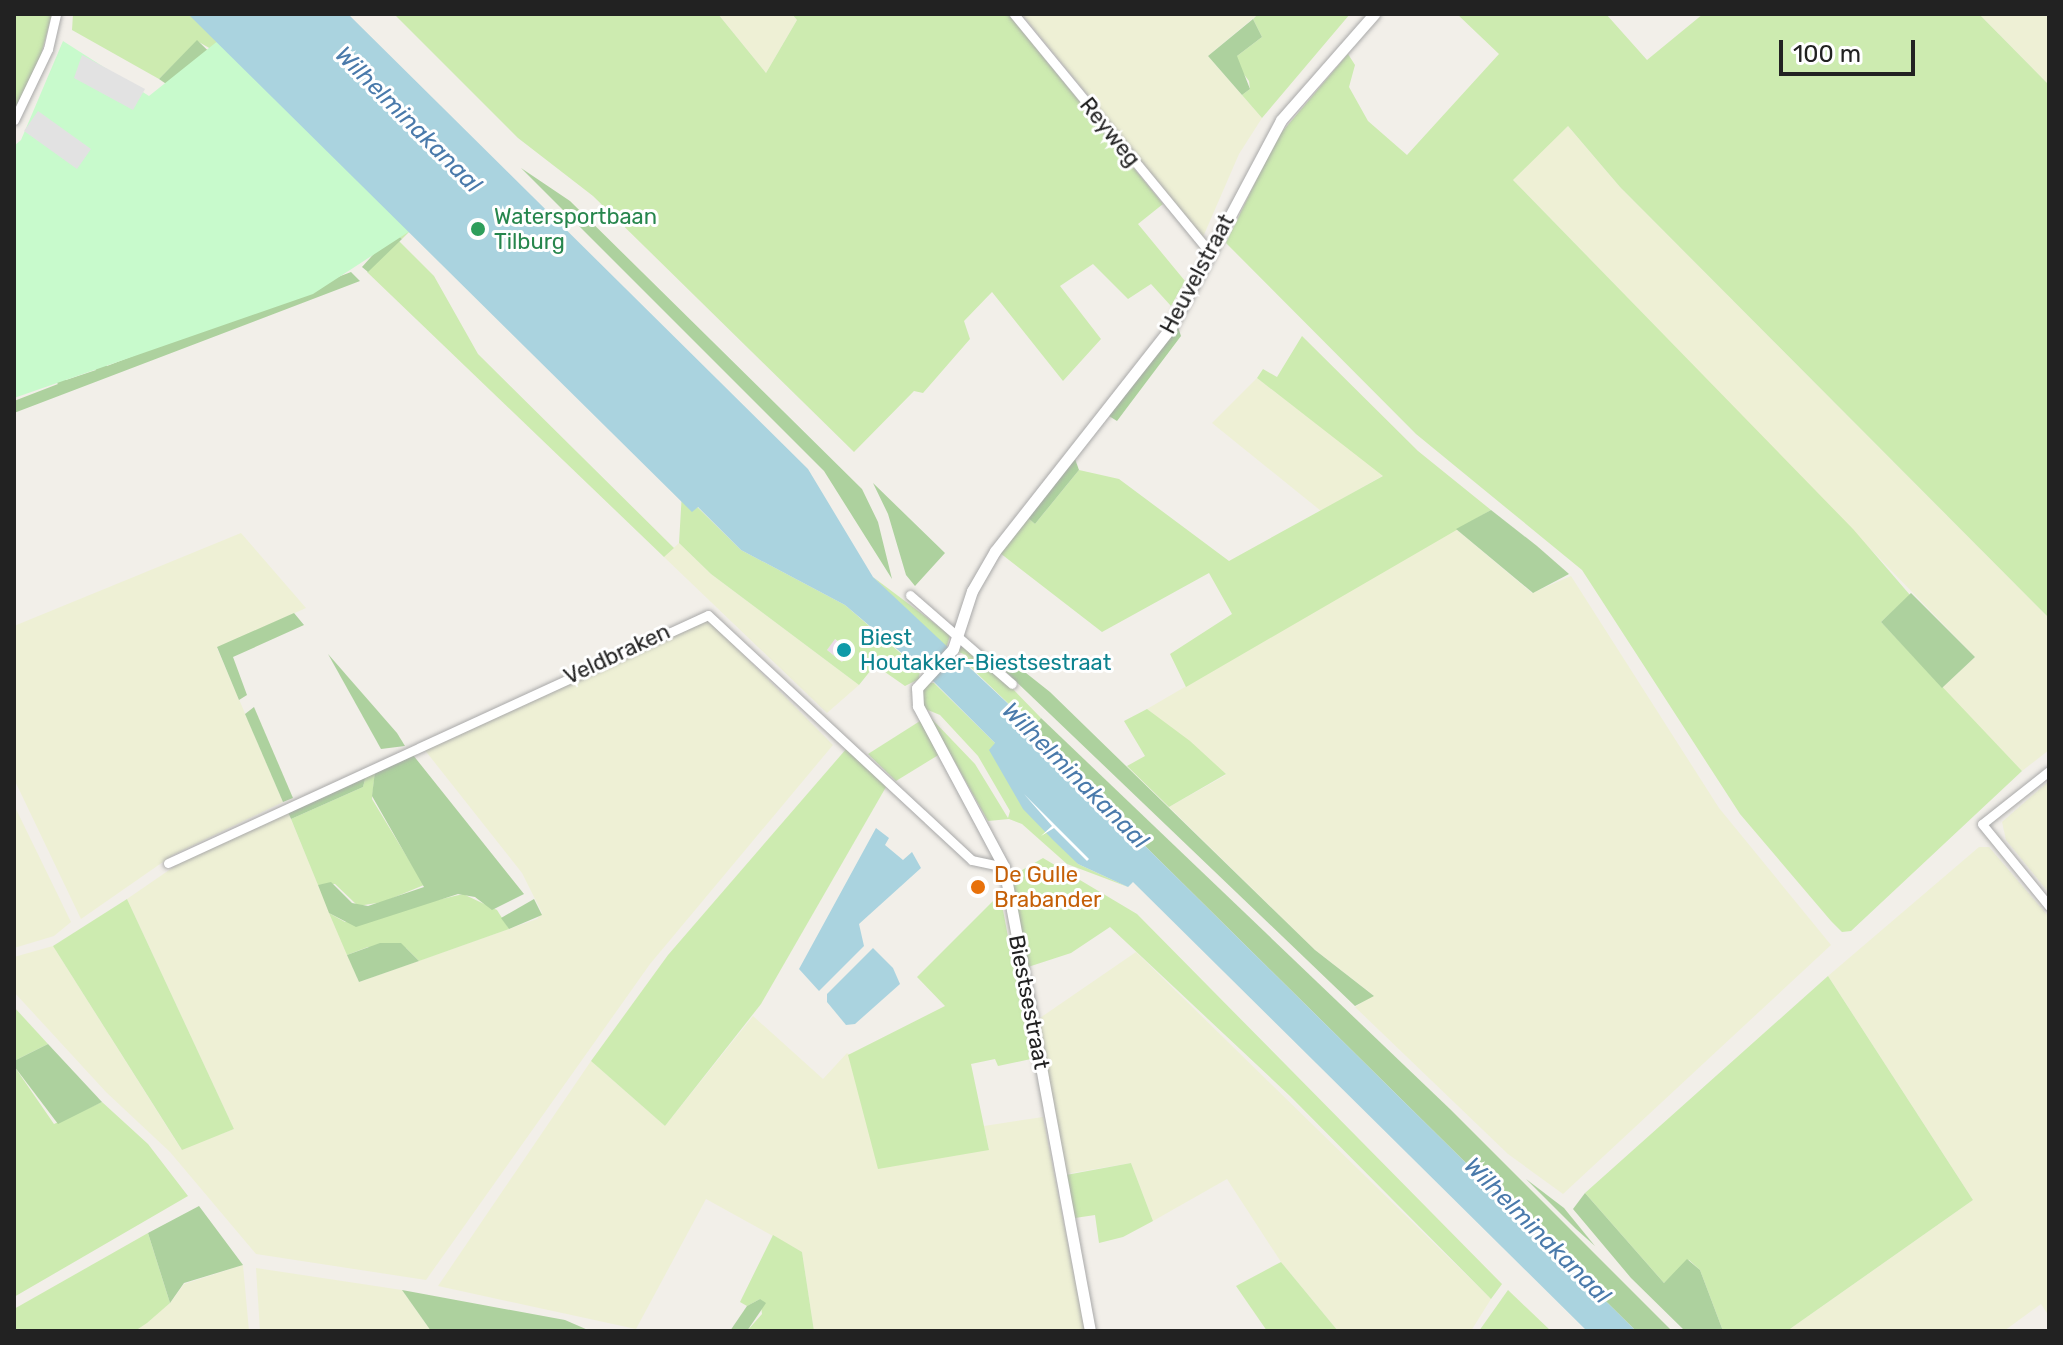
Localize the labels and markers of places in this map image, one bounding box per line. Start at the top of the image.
place label: Watersportbaan Tilburg [494,203,657,254]
marker: Watersportbaan Tilburg [469,220,487,238]
place label: Biest Houtakker-Biestsestraat [860,624,1111,676]
marker: Biest Houtakker-Biestsestraat [835,641,853,659]
place label: De Gulle Brabander [994,861,1101,912]
marker: De Gulle Brabander [969,878,987,896]

